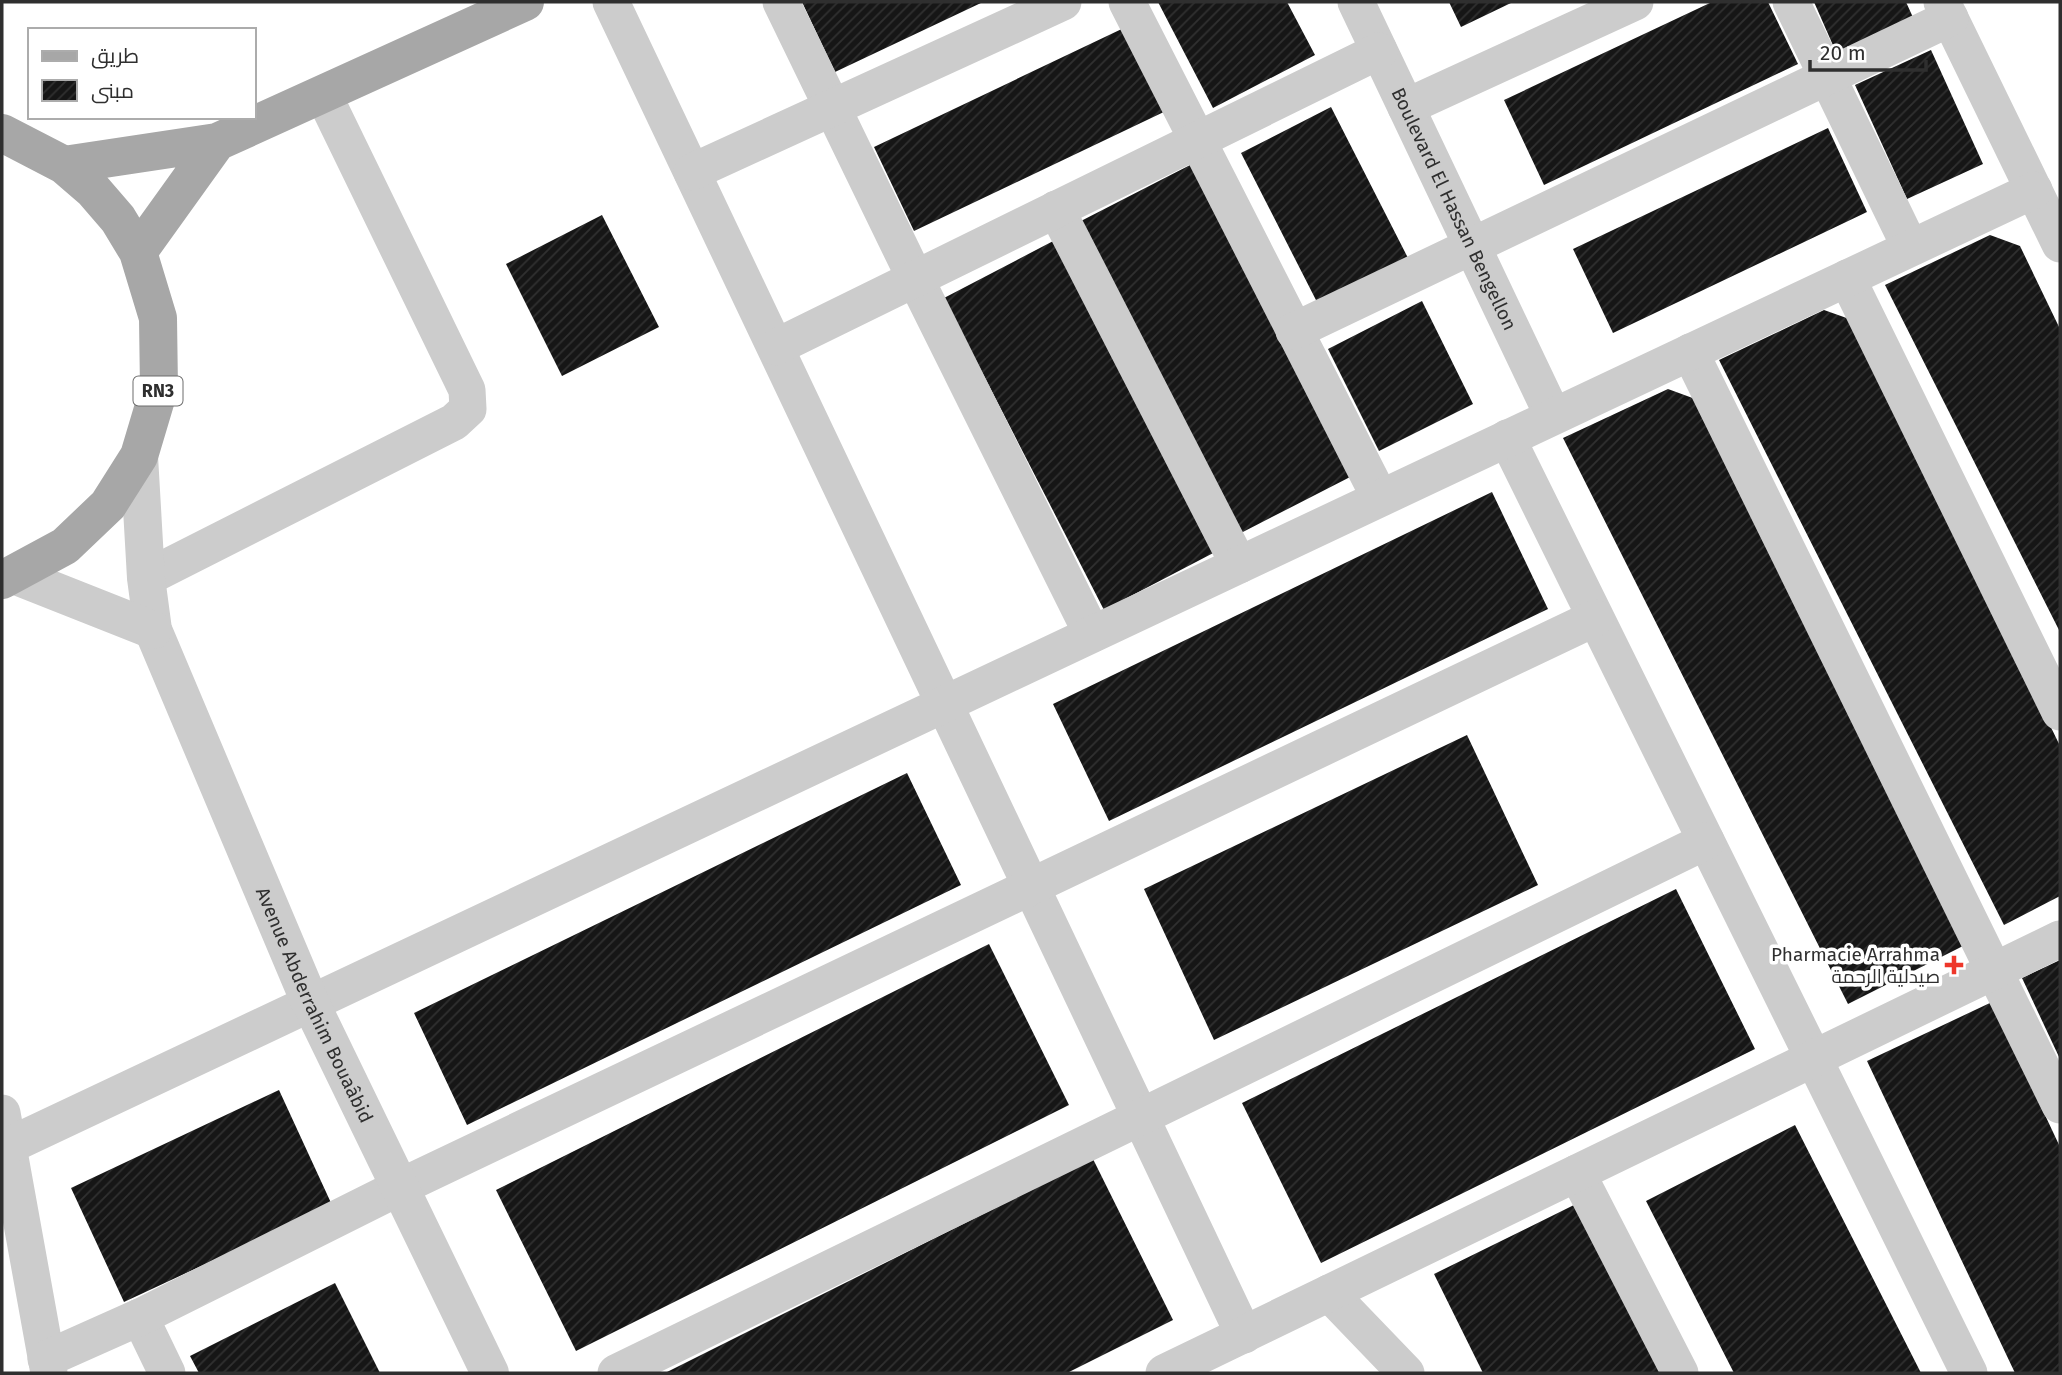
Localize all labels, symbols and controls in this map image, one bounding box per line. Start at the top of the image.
legend [28,28,256,119]
scale bar [1810,28,1926,72]
text: 20 m [1820,40,1866,66]
text: طريق [91,43,139,69]
text: مبنى [91,78,134,104]
street label: Boulevard El Hassan Bengellon [1387,84,1522,334]
road number: RN3 [134,376,182,405]
street label: Avenue Abderrahim Bouaâbid [251,884,378,1127]
place label: Pharmacie Arrahma صيدلية الرحمة [1771,943,1940,988]
marker: Pharmacie Arrahma صيدلية الرحمة [1946,957,1962,973]

